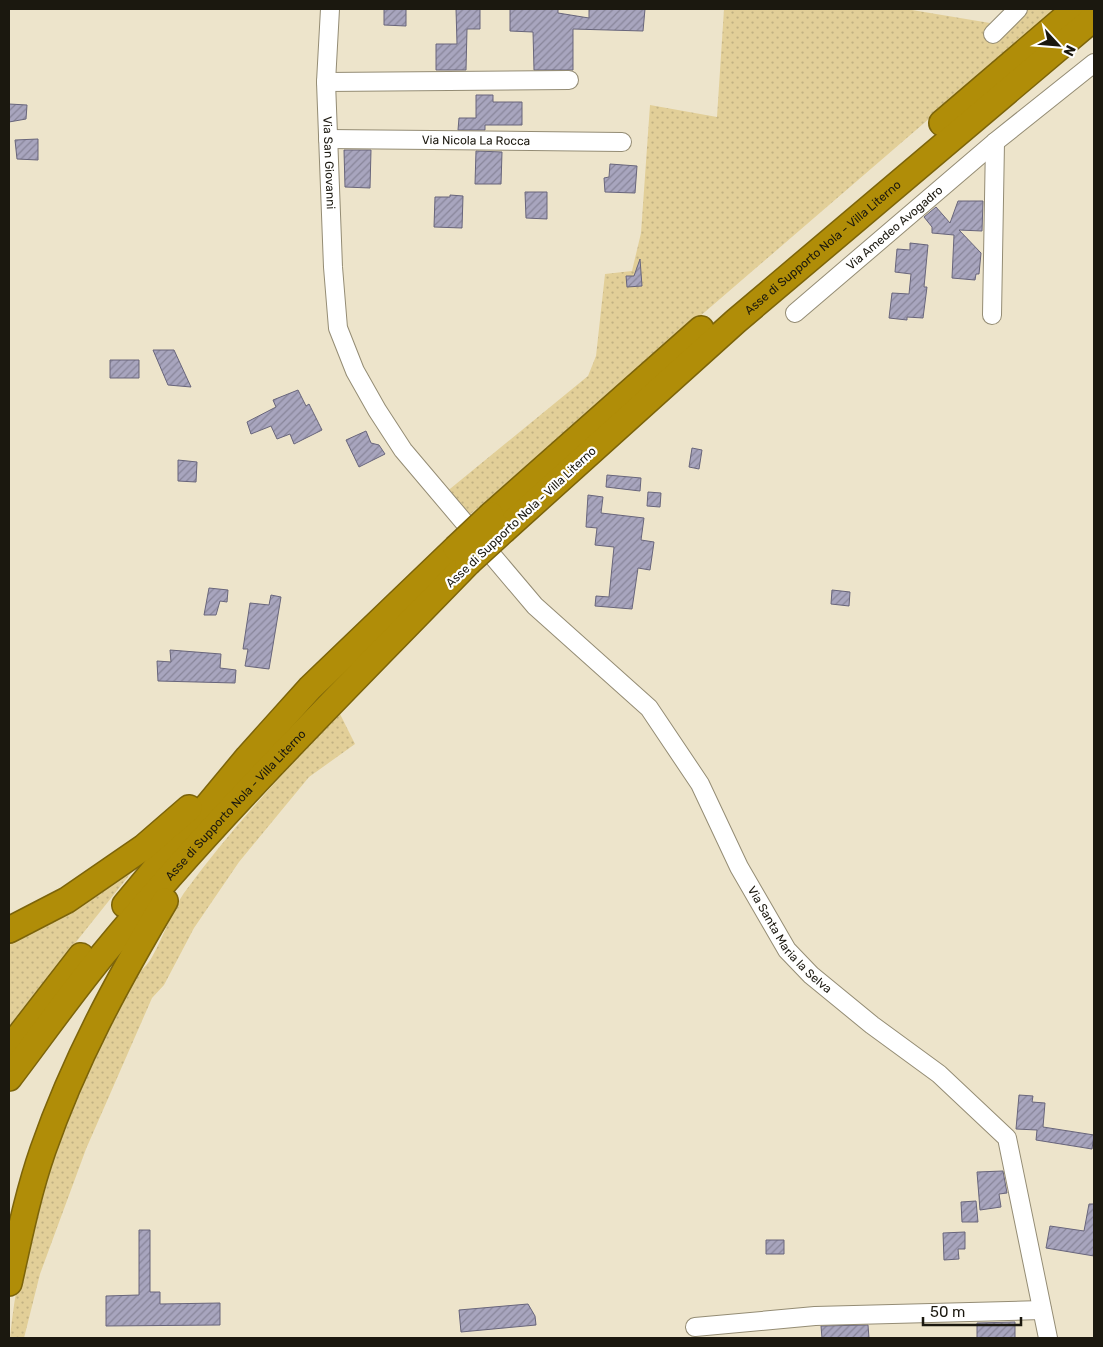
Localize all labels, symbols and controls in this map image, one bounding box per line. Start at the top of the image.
north arrow [1033,20,1083,70]
text: N [1059,42,1079,59]
street label: Via San Giovanni [320,116,338,210]
street label: Via Nicola La Rocca [422,133,530,148]
street label: Asse di Supporto Nola - Villa Literno [742,177,904,318]
street label: Via Amedeo Avogadro [844,183,946,273]
street label: Asse di Supporto Nola - Villa Literno [443,444,599,590]
street label: Asse di Supporto Nola - Villa Literno [162,727,309,883]
street label: Via Santa Maria la Selva [745,884,834,996]
scale bar [923,1294,1020,1326]
text: 50 m [930,1303,965,1321]

